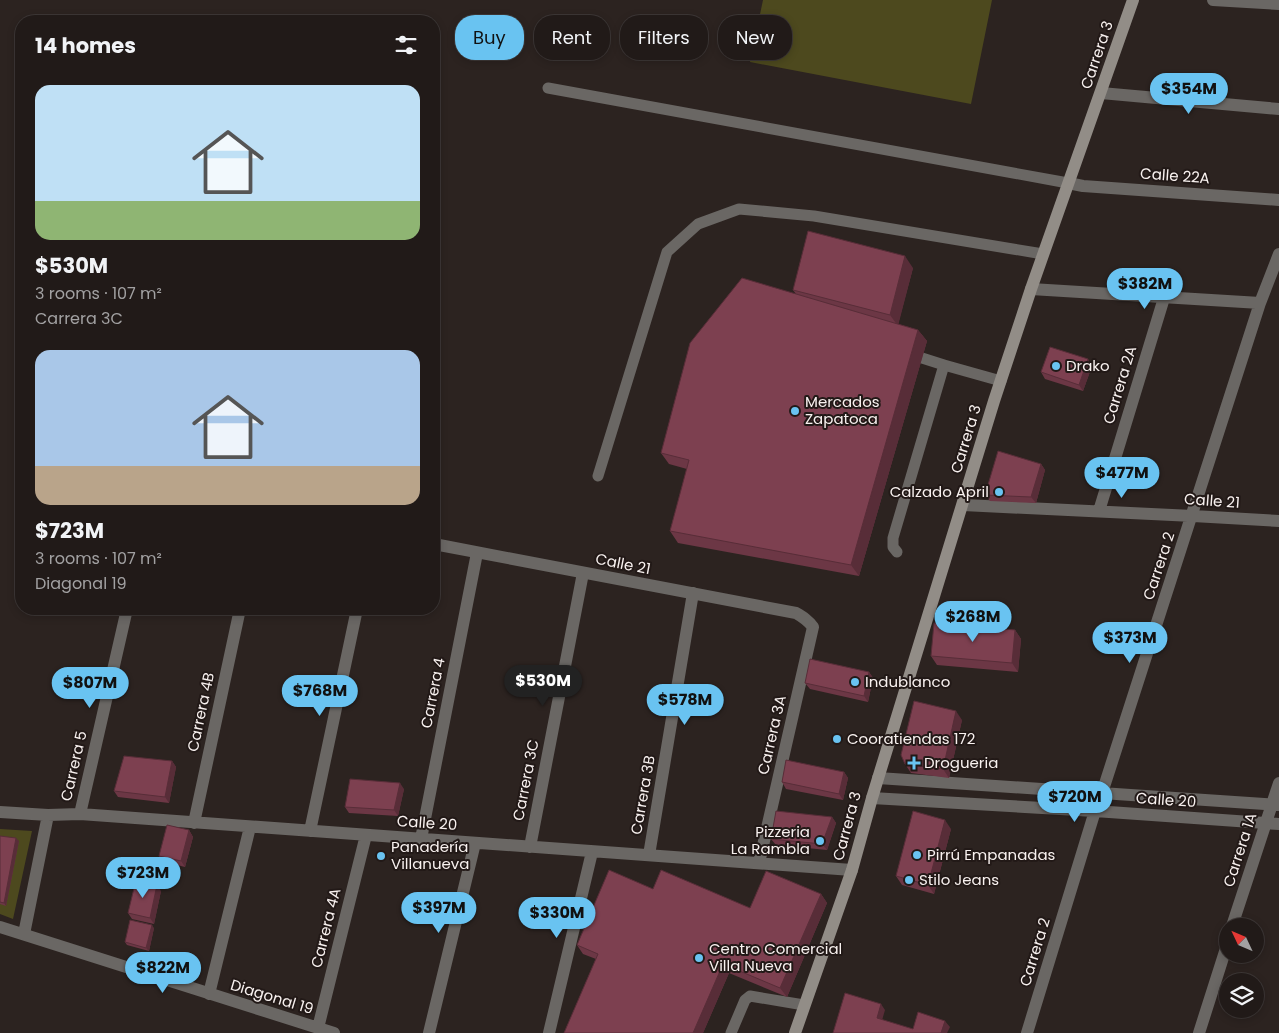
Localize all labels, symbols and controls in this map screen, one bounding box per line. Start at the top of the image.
chip: Buy [455,15,524,60]
chip: Rent [534,15,610,60]
chip: Filters [620,15,708,60]
chip: New [718,15,792,60]
street label: Carrera 3 [1075,18,1118,92]
text: 14 homes [35,31,136,60]
icon: filters [392,31,420,59]
pin: $354M [1154,72,1224,115]
text: $354M [1161,77,1217,100]
icon: home [183,117,273,207]
street label: Calle 22A [1140,163,1211,188]
text: $530M [35,251,108,280]
pin: $382M [1110,268,1180,310]
text: $382M [1118,272,1172,295]
text: 3 rooms · 107 m² [35,282,162,305]
text: Carrera 3C [35,307,123,330]
street label: Carrera 2A [1098,343,1141,427]
place label: Drako [1066,355,1110,376]
marker: Drako [1050,360,1062,372]
icon: home [183,382,273,472]
place label: Mercados Zapatoca [805,391,880,429]
street label: Carrera 3 [945,402,986,476]
marker: Mercados Zapatoca [789,405,801,417]
pin: $477M [1087,456,1157,499]
text: $477M [1095,461,1149,484]
place label: Calzado April [890,481,989,502]
marker: Calzado April [993,486,1005,498]
street label: Calle 21 [1183,488,1241,513]
text: $723M [35,516,104,545]
street label: Carrera 2 [1138,529,1179,603]
text: 3 rooms · 107 m² [35,547,162,570]
street label: Calle 21 [594,548,653,579]
text: Diagonal 19 [35,572,127,595]
pin: $268M [938,600,1008,643]
text: $268M [946,605,1000,628]
pin: $373M [1095,622,1165,664]
text: $373M [1103,626,1157,649]
street label: Carrera 4 [415,656,450,730]
pin: $530M [508,664,578,707]
pin: $807M [55,666,125,709]
text: $530M [515,669,571,692]
street label: Carrera 4B [182,670,219,753]
text: $807M [63,671,117,694]
place label: Indublanco [865,671,950,692]
pin: $768M [285,674,355,717]
marker: Indublanco [849,676,861,688]
text: $768M [293,679,347,702]
pin: $578M [650,684,720,726]
text: $578M [658,688,712,711]
street label: Carrera 3A [752,693,791,777]
place label: Cooratiendas 172 [847,728,975,749]
street label: Carrera 5 [55,729,92,803]
marker: Cooratiendas 172 [831,733,843,745]
street label: Carrera 3C [507,737,544,822]
place label: Drogueria [924,752,998,773]
street label: Carrera 3B [625,754,660,836]
marker: Drogueria [908,757,920,769]
pin: $720M [1040,780,1110,823]
text: $720M [1048,785,1102,808]
street label: Calle 20 [1135,787,1197,812]
street label: Carrera 3 [827,789,866,863]
street label: Calle 20 [396,810,458,835]
street label: Carrera 1A [1218,810,1261,890]
place label: Pizzeria La Rambla [731,821,810,859]
marker: Pizzeria La Rambla [814,835,826,847]
place label: Panadería Villanueva [391,836,469,874]
place label: Pirrú Empanadas [927,844,1056,865]
marker: Pirrú Empanadas [911,849,923,861]
marker: Panadería Villanueva [375,850,387,862]
pin: $723M [108,856,178,899]
text: $723M [117,861,169,884]
place label: Stilo Jeans [919,869,999,890]
marker: Stilo Jeans [903,874,915,886]
street label: Carrera 4A [305,886,346,970]
pin: $397M [404,892,474,934]
text: $397M [412,896,466,919]
pin: $330M [522,896,592,939]
text: $330M [529,901,585,924]
street label: Carrera 2 [1014,915,1055,989]
north arrow [1219,918,1264,962]
map controls [1219,918,1264,1018]
place label: Centro Comercial Villa Nueva [709,938,842,976]
pin: $822M [128,952,198,994]
marker: Centro Comercial Villa Nueva [693,952,705,964]
text: $822M [136,956,190,979]
button: layers [1219,973,1264,1018]
street label: Diagonal 19 [228,974,316,1019]

